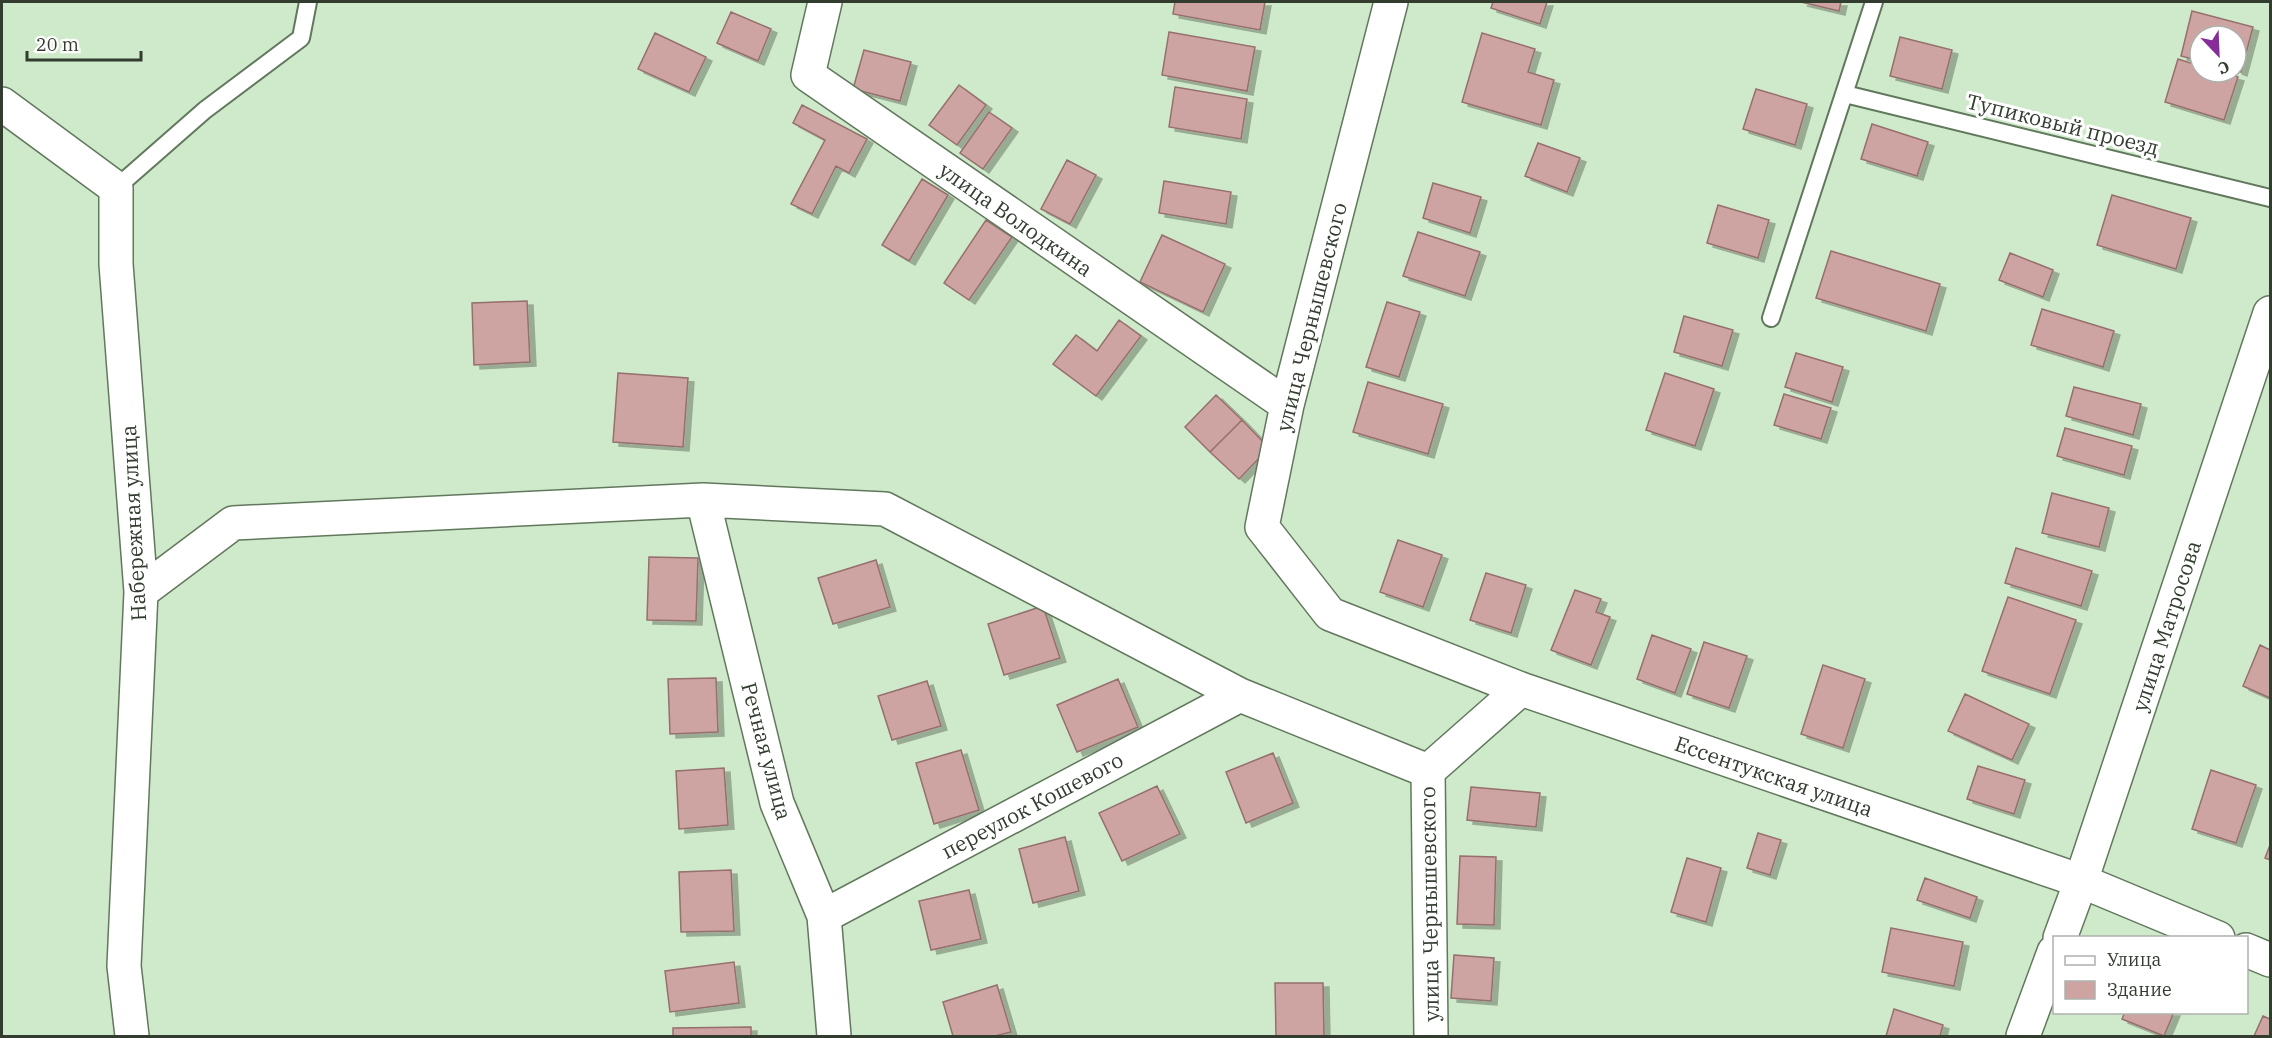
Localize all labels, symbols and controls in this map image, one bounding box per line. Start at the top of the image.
scale bar [27,24,141,62]
north arrow [2188,24,2248,84]
text: 20 m [36,33,79,56]
text: С [2215,57,2233,79]
street label: Тупиковый проезд [1964,87,2162,161]
street label: улица Володкина [934,156,1098,282]
street label: улица Чернышевского [1269,200,1353,434]
street label: Набережная улица [114,424,152,622]
street label: улица Матросова [2125,537,2207,715]
street label: Речная улица [735,679,799,823]
street label: Ессентукская улица [1671,729,1877,823]
street label: переулок Кошевого [936,745,1128,865]
street label: улица Чернышевского [1413,786,1445,1022]
legend [2053,936,2248,1014]
text: Улица [2107,948,2162,971]
text: Здание [2107,978,2172,1001]

